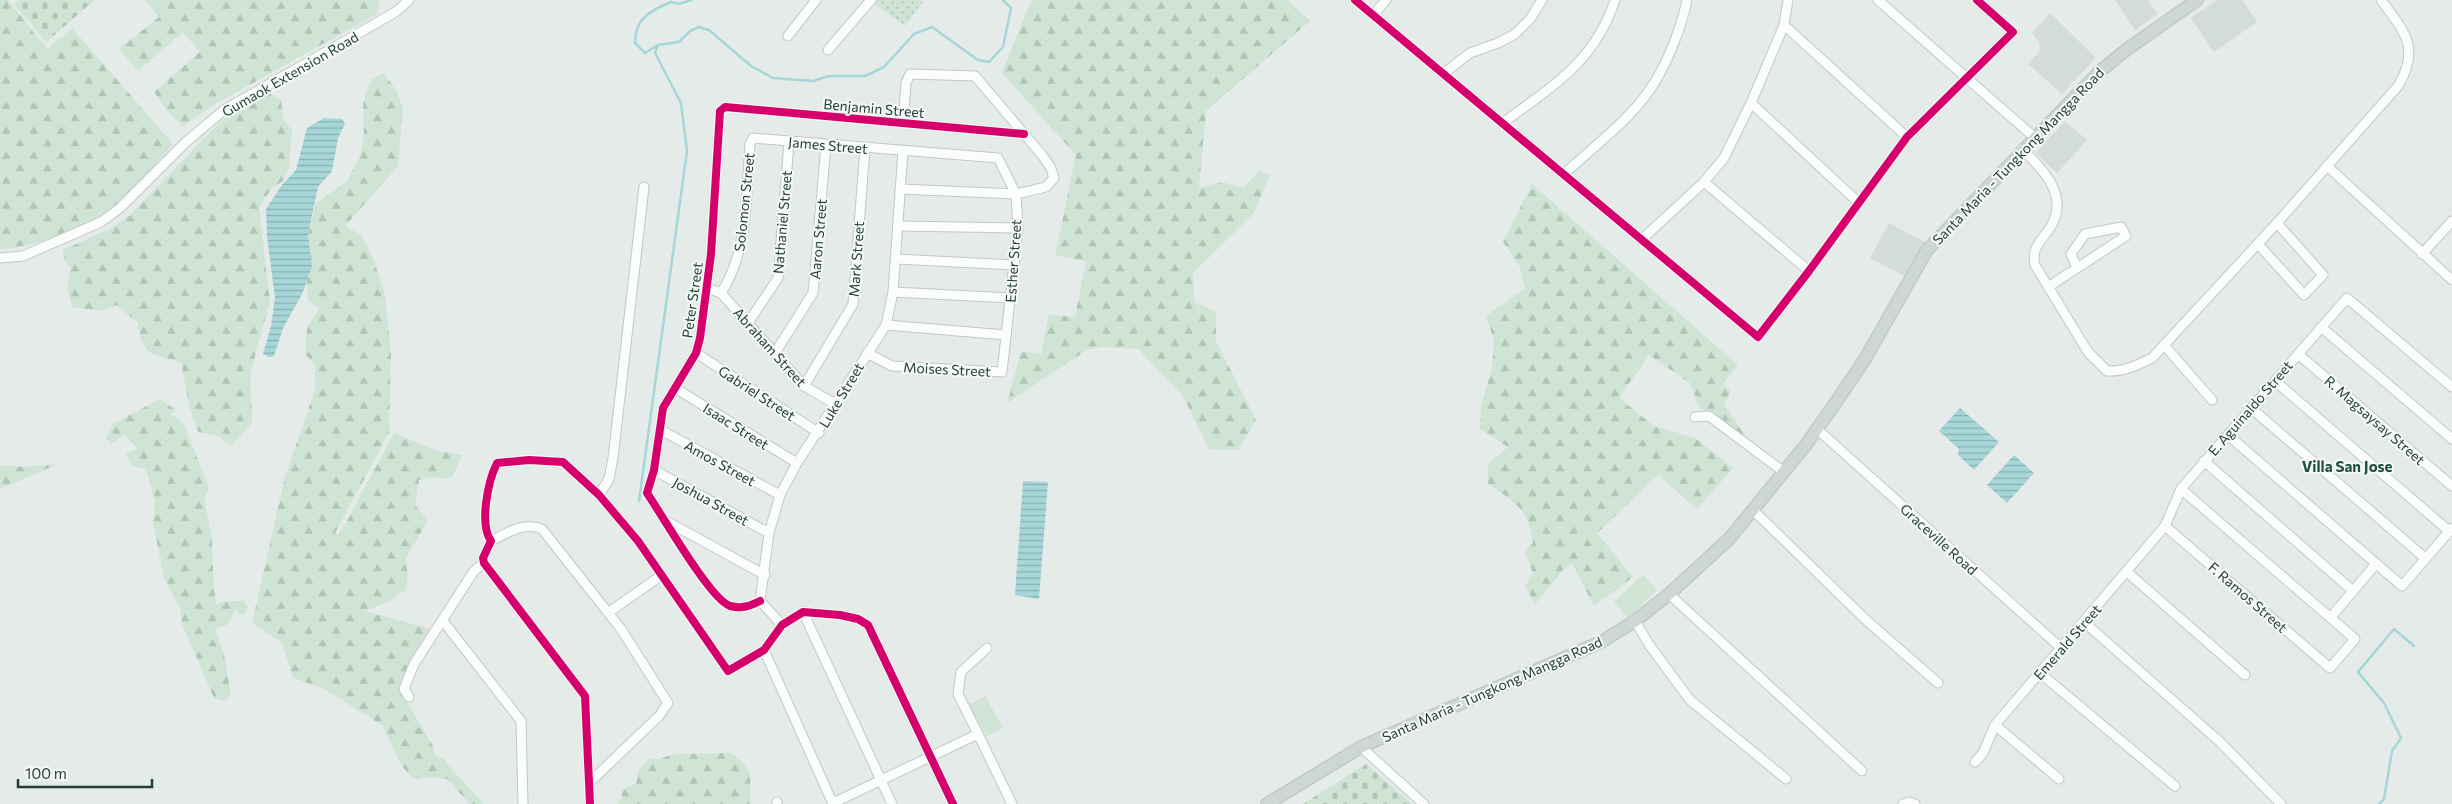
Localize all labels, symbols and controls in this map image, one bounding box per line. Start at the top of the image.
street label: Gumaok Extension Road [219,28,361,120]
street label: Santa Maria - Tungkong Mangga Road [1929,64,2107,248]
street label: Benjamin Street [823,95,926,121]
street label: James Street [788,133,869,157]
street label: Solomon Street [730,151,758,252]
street label: Nathaniel Street [769,169,795,274]
street label: Aaron Street [806,198,830,280]
street label: Esther Street [1002,218,1024,303]
street label: Mark Street [845,220,867,298]
street label: Peter Street [678,261,706,339]
street label: Abraham Street [730,304,810,390]
street label: E. Aguinaldo Street [2204,357,2296,459]
street label: Moises Street [903,358,991,380]
street label: Luke Street [815,359,867,431]
street label: Gabriel Street [715,362,799,424]
street label: R. Magsaysay Street [2321,372,2429,468]
street label: Isaac Street [700,399,772,453]
street label: Amos Street [681,436,759,490]
district label: Villa San Jose [2302,457,2392,475]
street label: Joshua Street [670,473,752,529]
street label: Graceville Road [1897,500,1981,578]
street label: F. Ramos Street [2205,558,2291,636]
street label: Emerald Street [2030,601,2105,683]
street label: Santa Maria - Tungkong Mangga Road [1379,633,1605,745]
scale bar [18,756,151,788]
text: 100 m [25,764,67,782]

